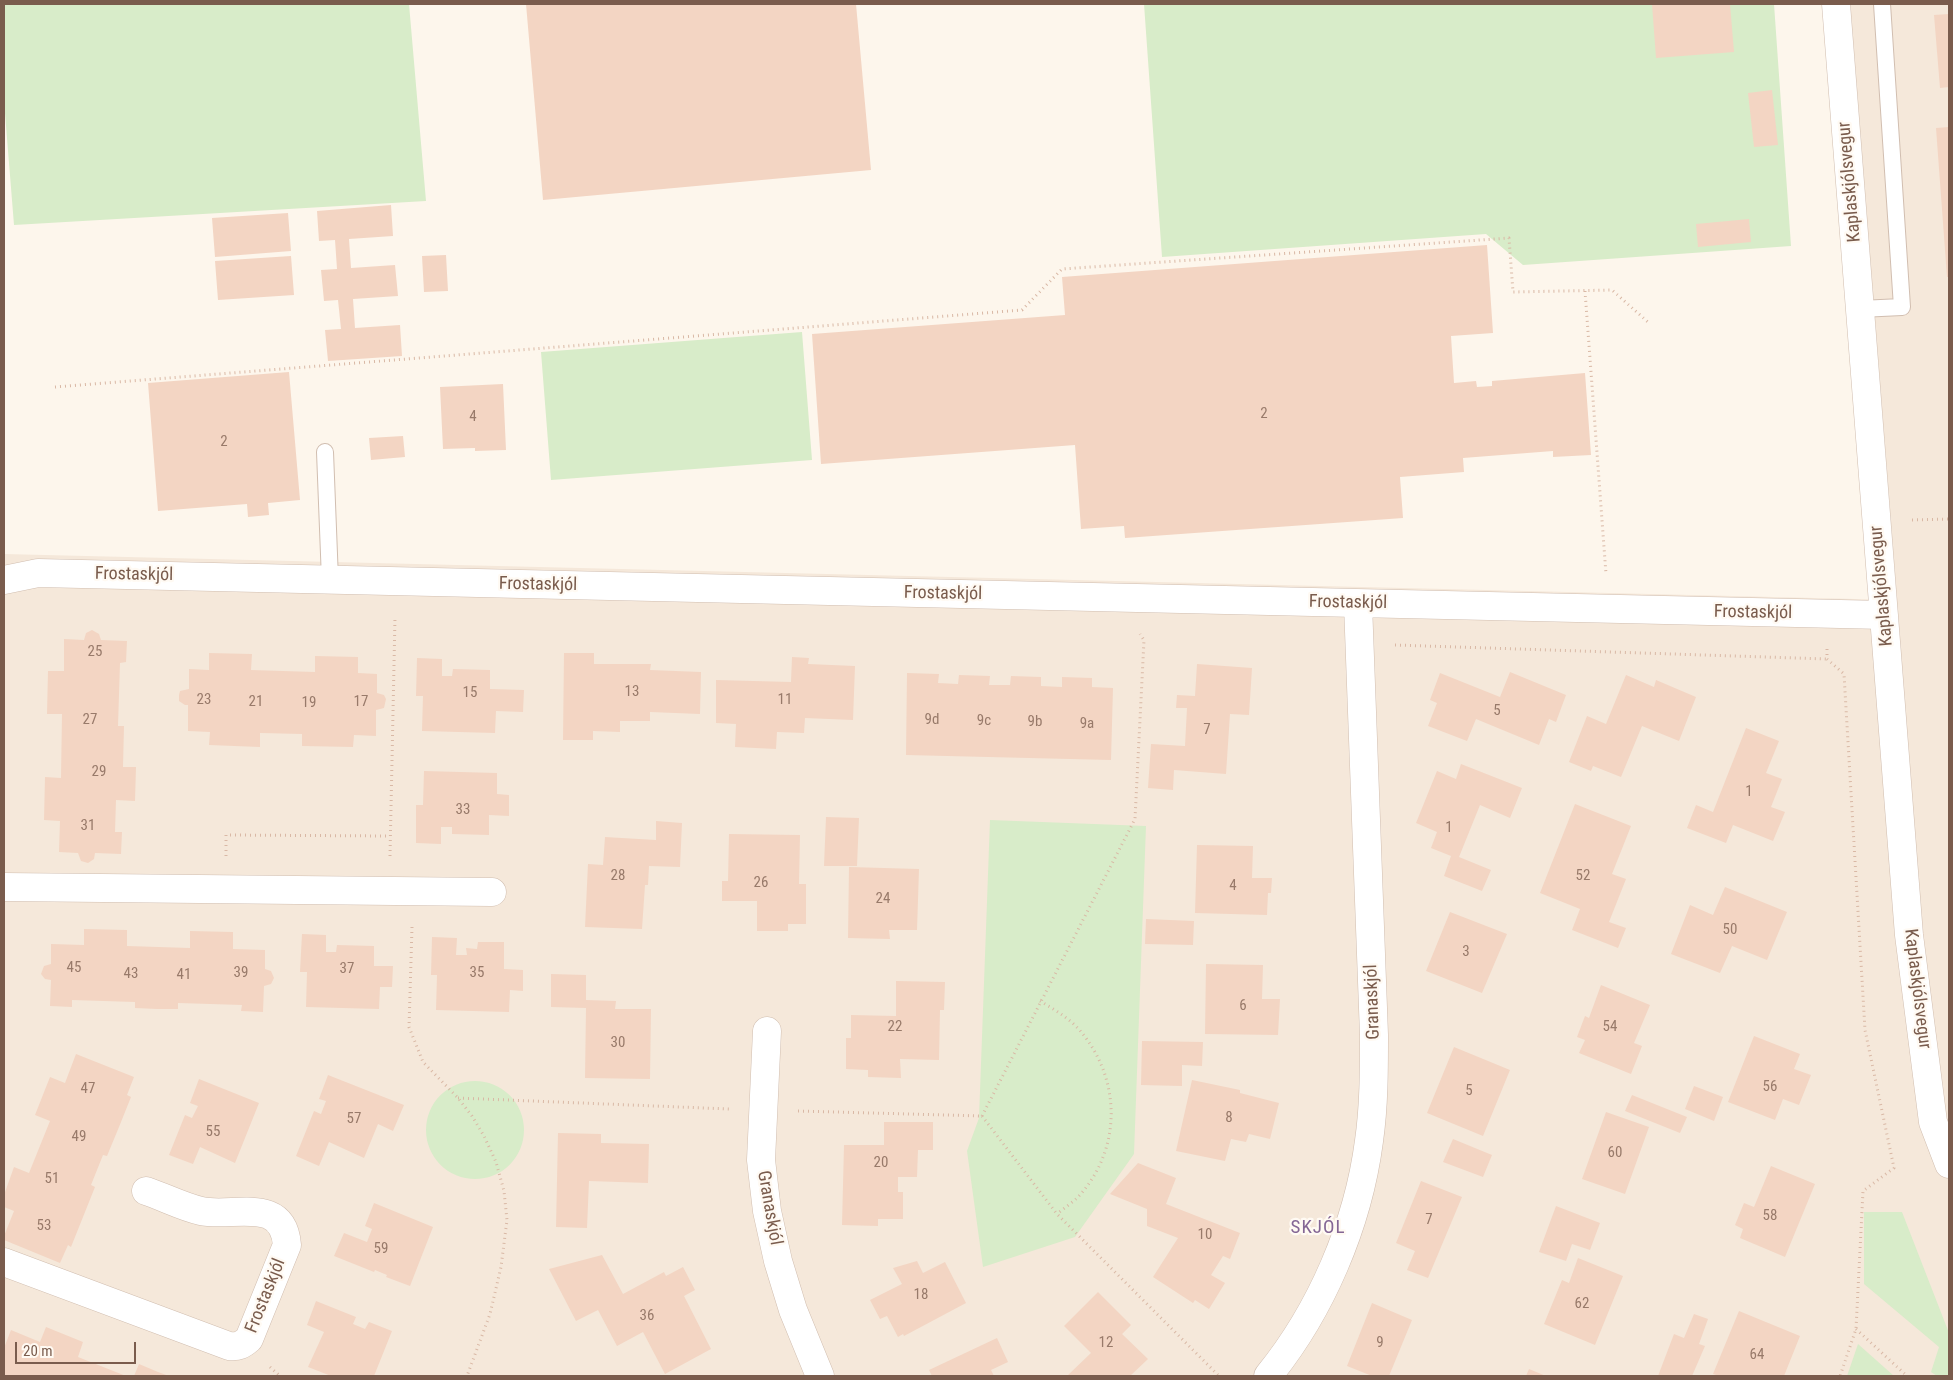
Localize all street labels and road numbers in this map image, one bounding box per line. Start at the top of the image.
street label: Kaplaskjólsvegur [1834,121,1866,243]
street label: Kaplaskjólsvegur [1866,525,1898,647]
street label: Frostaskjól [95,564,173,586]
street label: Frostaskjól [499,574,577,596]
street label: Frostaskjól [904,583,982,605]
street label: Frostaskjól [1309,592,1387,614]
street label: Frostaskjól [1714,602,1792,624]
street label: Kaplaskjólsvegur [1899,928,1935,1050]
street label: Granaskjól [1361,964,1385,1040]
street label: Granaskjól [752,1169,786,1247]
street label: Frostaskjól [241,1256,291,1336]

